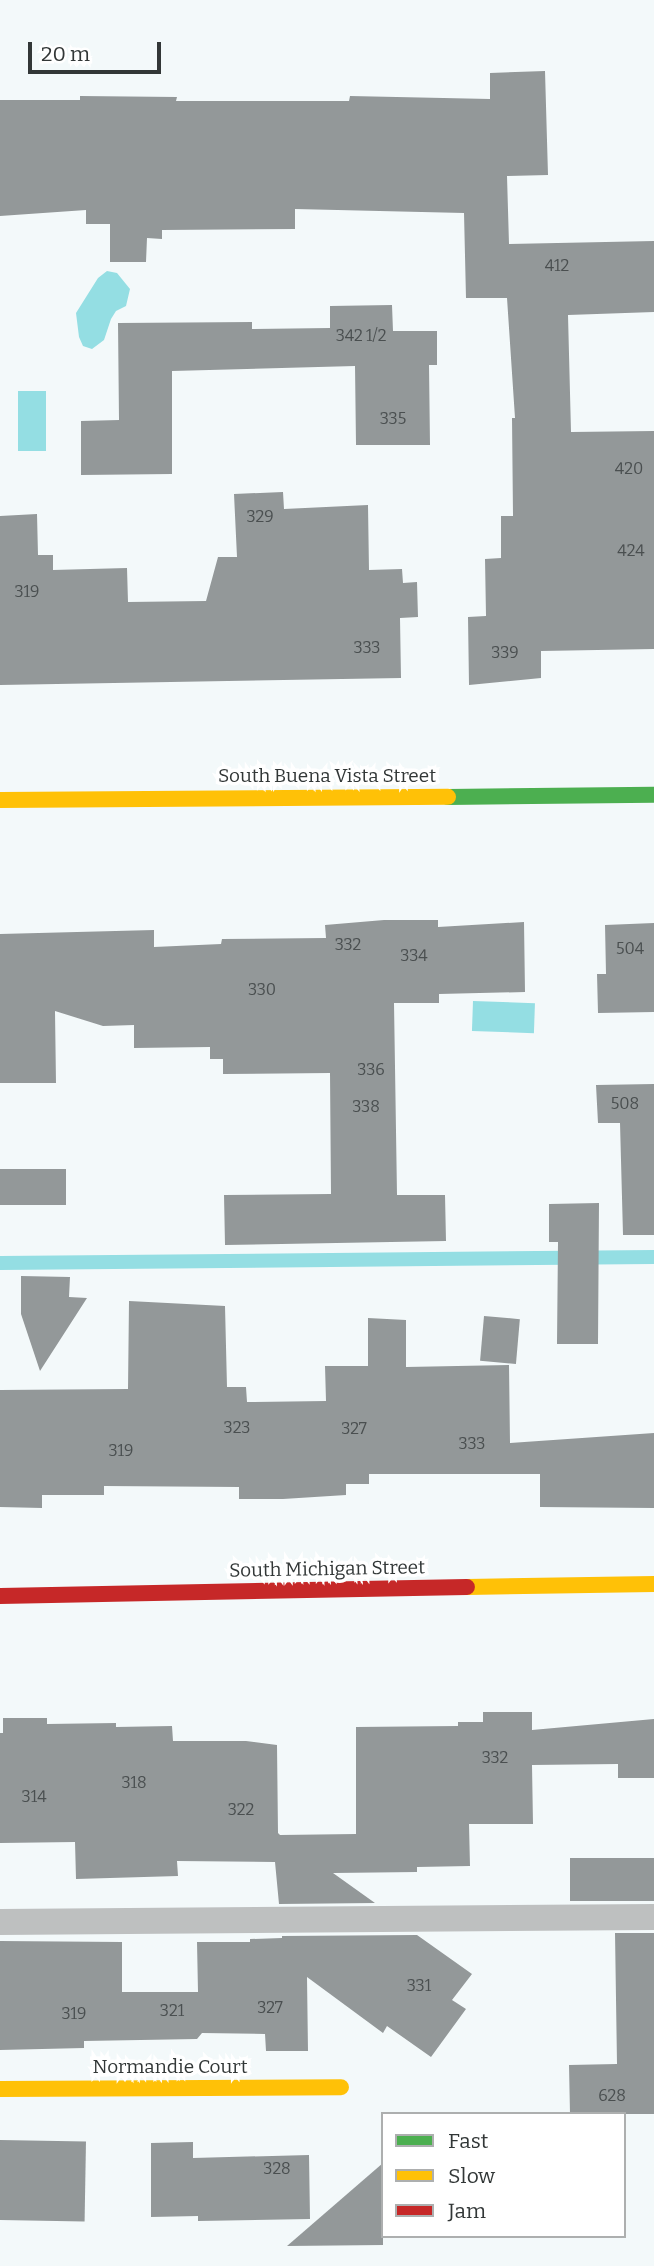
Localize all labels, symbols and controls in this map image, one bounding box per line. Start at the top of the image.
scale bar [32,28,164,72]
text: 20 m [41,41,90,67]
house number: 412 [545,256,569,276]
house number: 342 1/2 [336,326,386,346]
house number: 335 [380,409,406,429]
house number: 420 [615,459,643,479]
house number: 329 [246,507,274,527]
house number: 424 [617,541,645,561]
house number: 319 [15,582,39,602]
house number: 333 [354,638,380,658]
house number: 339 [491,643,519,663]
street label: South Buena Vista Street [218,765,436,787]
house number: 332 [335,935,361,955]
house number: 504 [616,939,644,959]
house number: 334 [400,946,428,966]
house number: 330 [248,980,276,1000]
house number: 336 [357,1060,385,1080]
house number: 508 [611,1094,639,1114]
house number: 338 [352,1097,380,1117]
house number: 323 [224,1418,250,1438]
house number: 327 [341,1419,367,1439]
house number: 333 [459,1434,485,1454]
house number: 319 [109,1441,133,1461]
street label: South Michigan Street [229,1556,425,1582]
house number: 332 [482,1748,508,1768]
house number: 318 [121,1773,147,1793]
house number: 314 [22,1787,46,1807]
house number: 322 [228,1800,254,1820]
house number: 331 [407,1976,431,1996]
house number: 327 [257,1998,283,2018]
house number: 321 [160,2001,184,2021]
house number: 319 [62,2004,86,2024]
street label: Normandie Court [92,2056,248,2078]
house number: 628 [598,2086,626,2106]
legend [381,2112,626,2238]
text: Fast [448,2128,488,2154]
house number: 328 [263,2159,291,2179]
text: Slow [448,2163,495,2189]
text: Jam [448,2198,486,2224]

